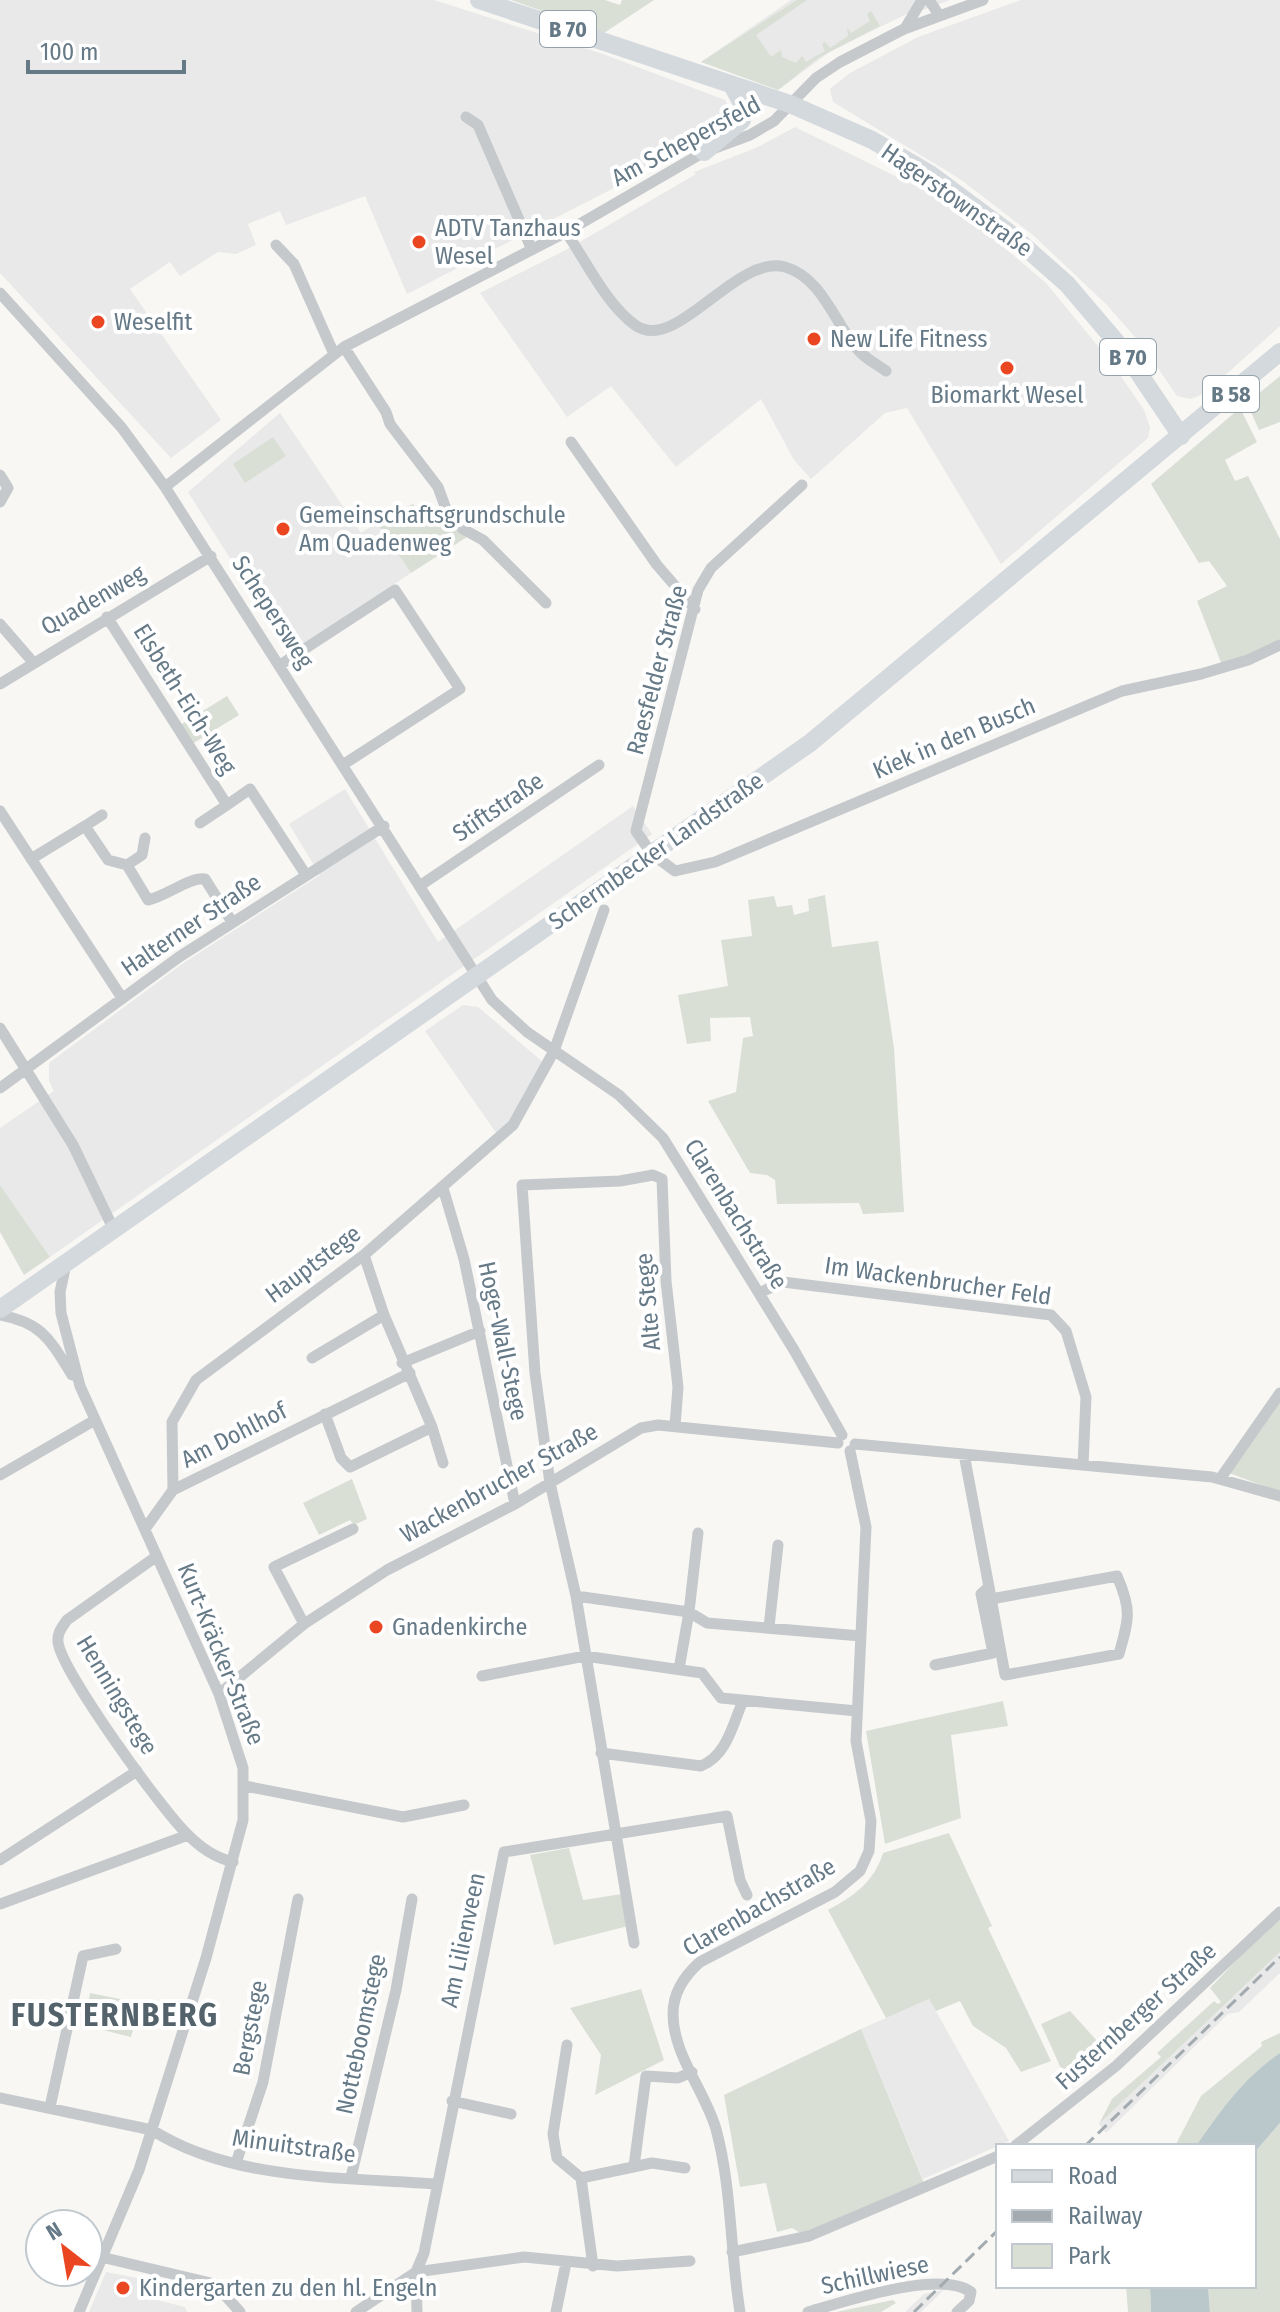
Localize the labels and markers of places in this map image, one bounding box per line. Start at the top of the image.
place label: ADTV Tanzhaus Wesel [435,214,581,270]
marker: ADTV Tanzhaus Wesel [410,233,428,251]
place label: Weselfit [114,308,193,336]
marker: Weselfit [89,313,107,331]
place label: New Life Fitness [830,325,987,353]
marker: New Life Fitness [805,330,823,348]
marker: Biomarkt Wesel [998,359,1016,377]
place label: Biomarkt Wesel [930,381,1084,409]
place label: Gemeinschaftsgrundschule Am Quadenweg [299,501,566,557]
marker: Gemeinschaftsgrundschule Am Quadenweg [274,520,292,538]
place label: Gnadenkirche [392,1613,527,1641]
marker: Gnadenkirche [367,1618,385,1636]
place label: Kindergarten zu den hl. Engeln [139,2274,437,2302]
marker: Kindergarten zu den hl. Engeln [114,2279,132,2297]

